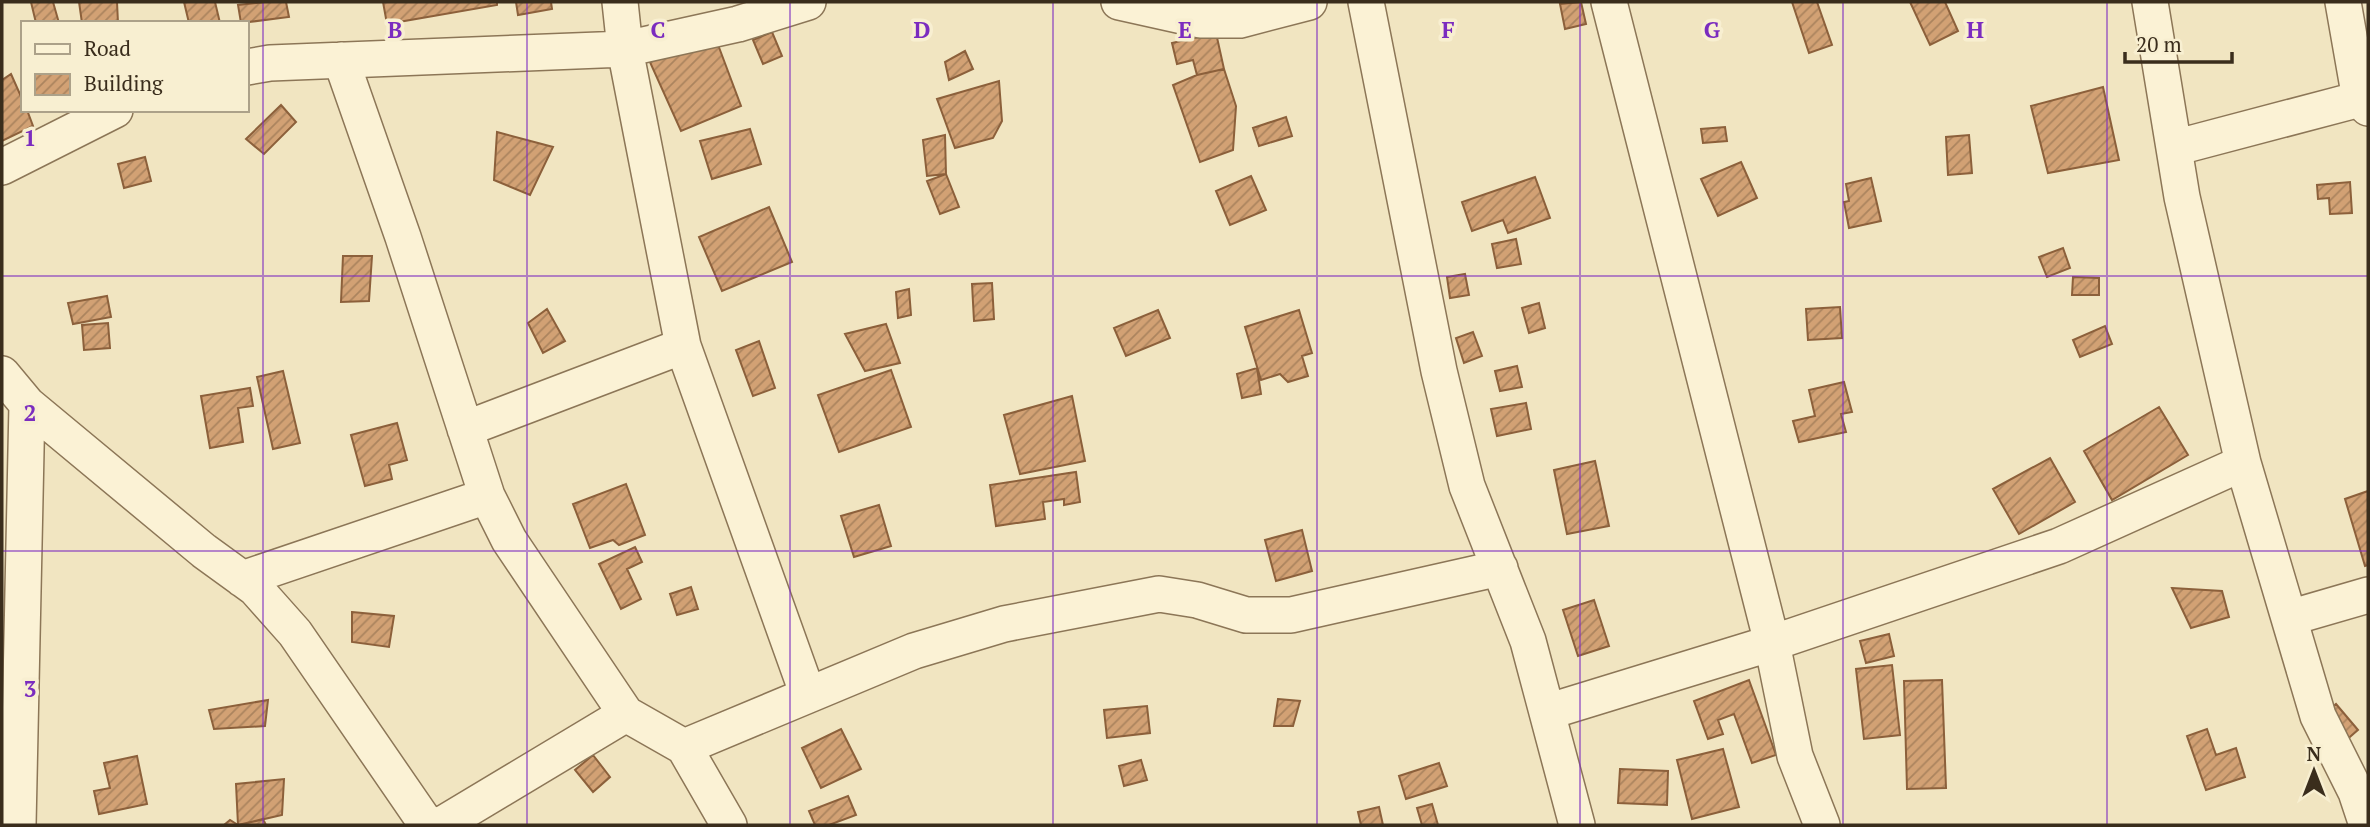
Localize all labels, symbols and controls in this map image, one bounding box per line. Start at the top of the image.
text: B [388,14,403,45]
text: C [651,14,666,45]
text: D [914,14,931,45]
text: E [1178,14,1192,45]
text: F [1441,14,1455,45]
text: G [1704,14,1721,45]
text: H [1966,14,1984,45]
legend [21,21,248,112]
scale bar [2125,21,2232,65]
text: 20 m [2136,30,2182,58]
text: Road [84,34,131,62]
text: Building [84,69,164,97]
text: 1 [24,122,37,153]
text: 2 [24,397,37,428]
text: 3 [24,673,37,704]
north arrow [2279,736,2349,806]
text: N [2307,741,2322,766]

